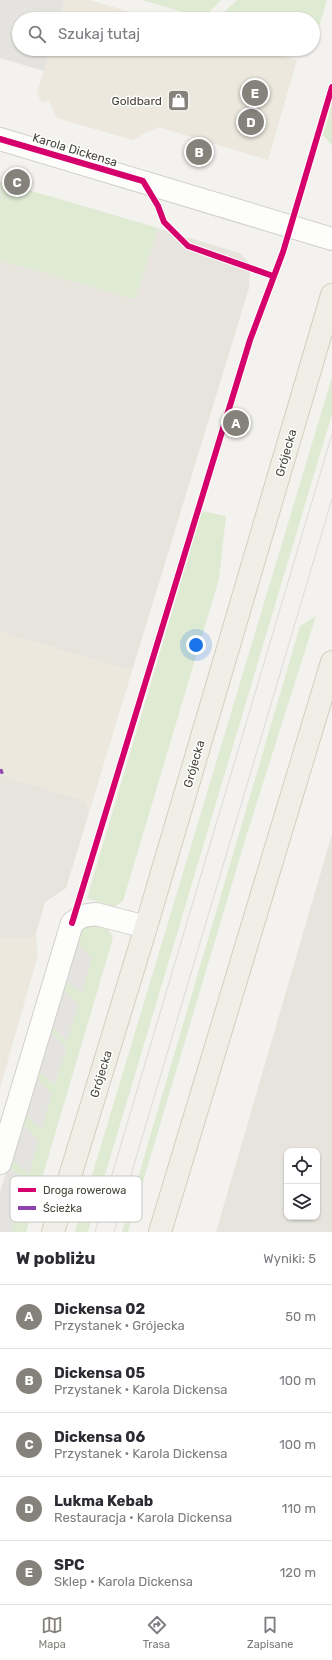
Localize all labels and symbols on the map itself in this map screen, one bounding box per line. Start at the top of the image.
pin: E [242,78,268,108]
shop icon: Goldbard [165,88,191,114]
place label: Goldbard [112,94,162,108]
pin: D [238,107,264,137]
street label: Karola Dickensa [31,130,119,170]
pin: B [186,137,212,167]
pin: C [4,167,30,197]
pin: A [223,408,249,438]
street label: Grójecka [273,428,299,478]
your location [186,635,206,655]
street label: Grójecka [181,739,207,789]
street label: Grójecka [87,1049,115,1099]
legend [10,1176,142,1222]
text: Droga rowerowa [43,1184,126,1197]
text: Ścieżka [43,1202,82,1215]

